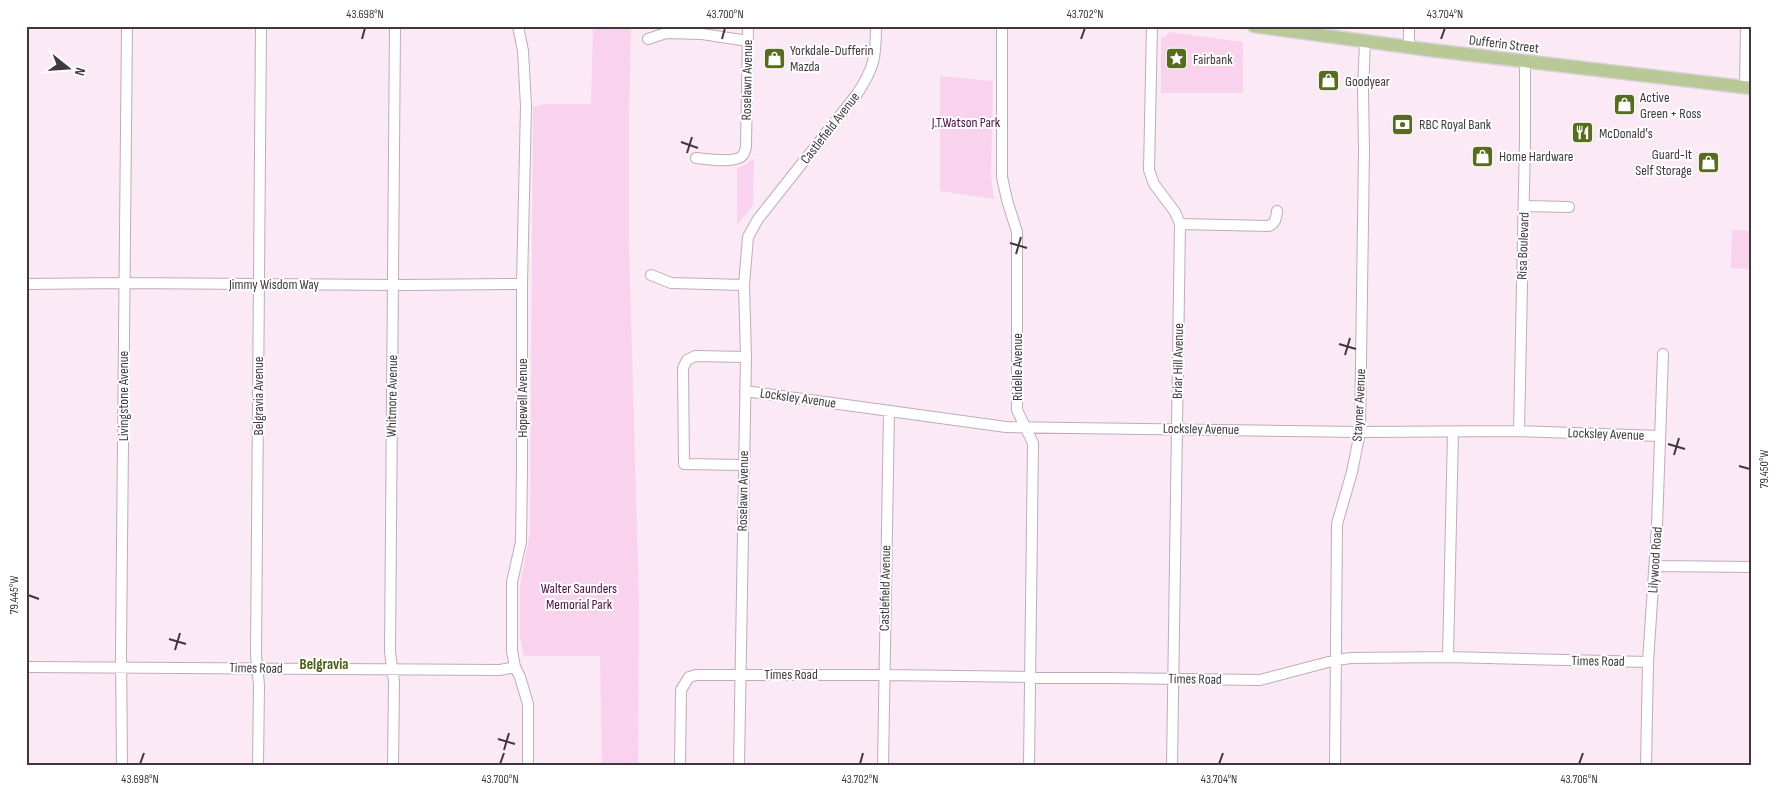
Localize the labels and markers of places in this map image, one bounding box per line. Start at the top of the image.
place label: Yorkdale-Dufferin Mazda [790,42,873,75]
shop icon: Yorkdale-Dufferin Mazda [762,46,786,70]
place icon: Fairbank [1165,47,1189,71]
place label: Fairbank [1193,51,1233,68]
shop icon: Goodyear [1317,69,1341,93]
place label: Goodyear [1345,73,1390,90]
place label: Active Green + Ross [1639,89,1701,122]
shop icon: Active Green + Ross [1612,93,1636,117]
bank icon: RBC Royal Bank [1391,112,1415,136]
place label: RBC Royal Bank [1419,116,1492,133]
restaurant icon: McDonald's [1571,121,1595,145]
place label: McDonald's [1599,125,1653,142]
shop icon: Home Hardware [1471,144,1495,168]
place label: Guard-It Self Storage [1635,146,1692,179]
place label: Home Hardware [1499,148,1573,165]
shop icon: Guard-It Self Storage [1696,150,1720,174]

